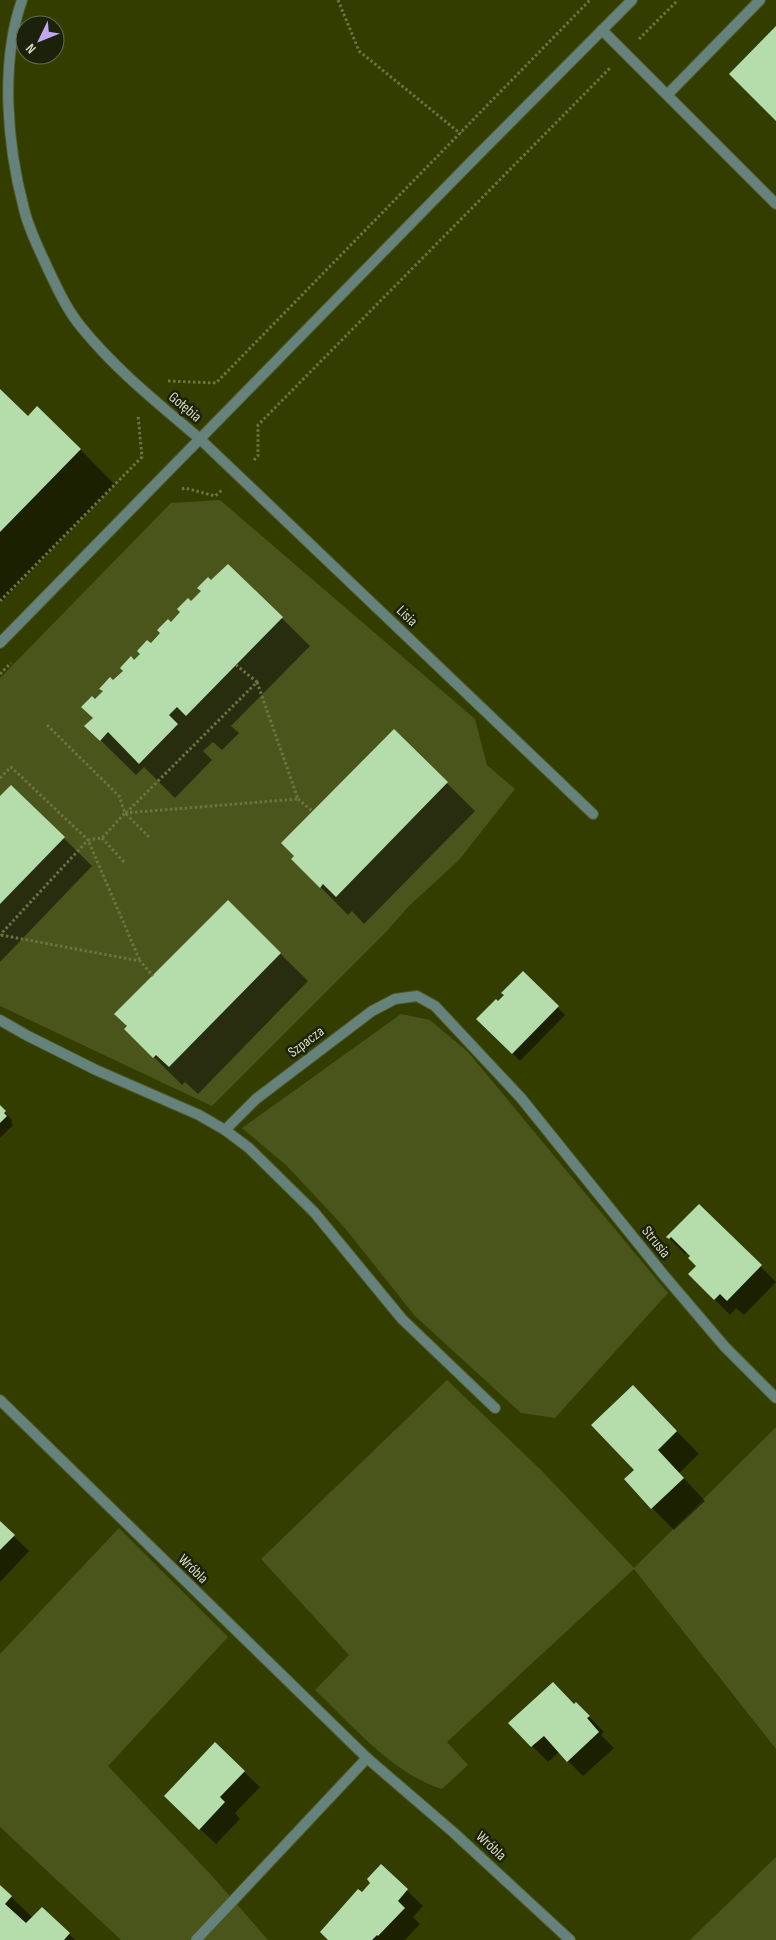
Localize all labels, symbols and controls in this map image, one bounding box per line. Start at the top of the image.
north arrow [15,15,65,65]
text: N [22,40,40,57]
street label: Gołębia [165,388,206,426]
street label: Lisia [392,601,422,631]
street label: Szpacza [284,1022,328,1062]
street label: Strusia [637,1222,675,1262]
street label: Wróbla [174,1550,212,1588]
street label: Wróbla [472,1827,510,1865]

